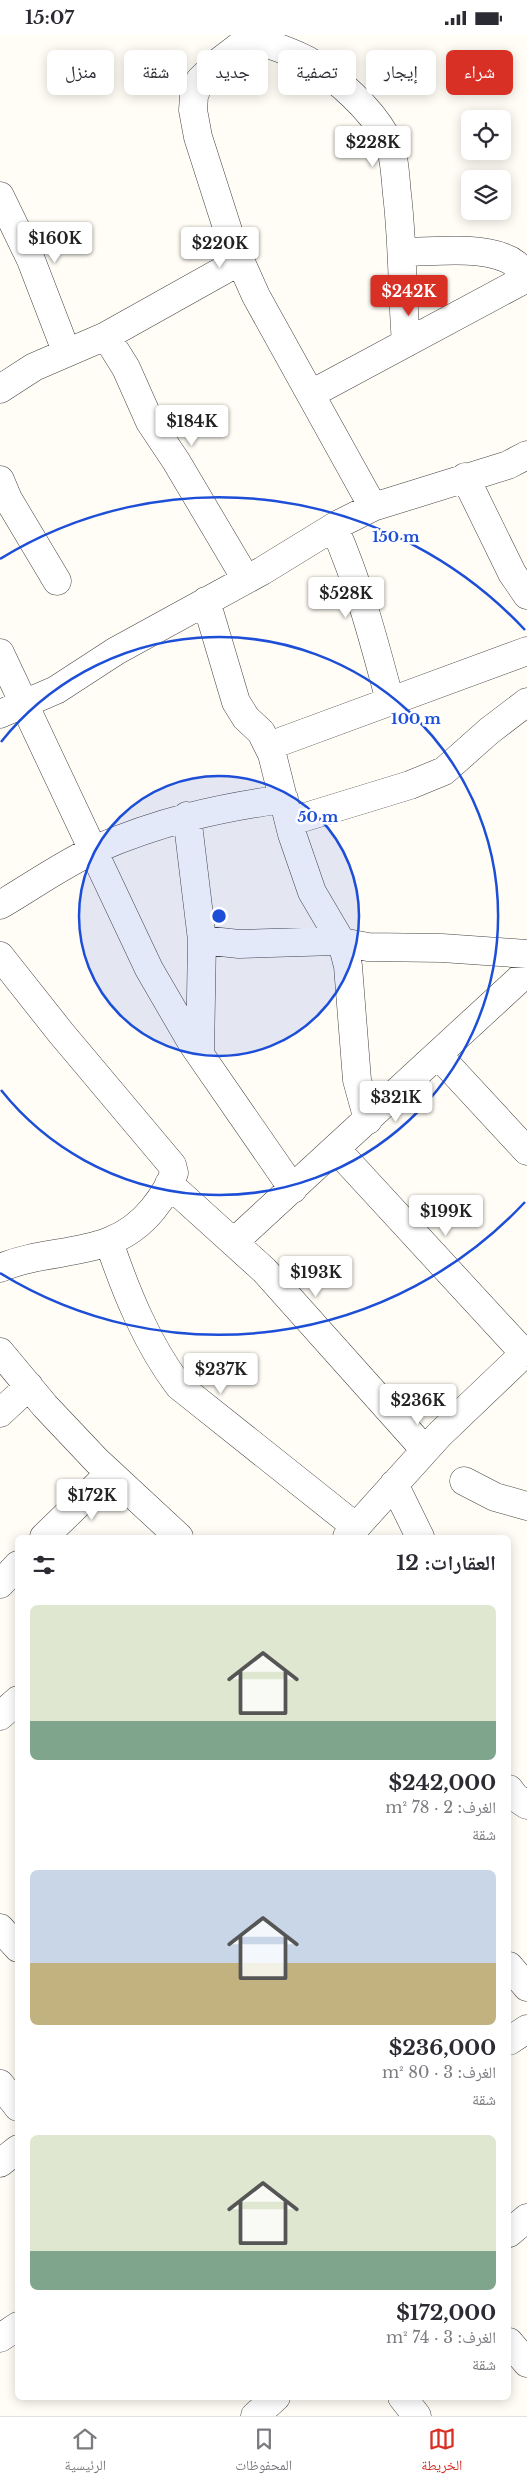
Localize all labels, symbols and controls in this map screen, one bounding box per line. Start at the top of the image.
text: 15:07 [25,6,74,29]
chip: منزل [47,50,114,95]
chip: شقة [124,50,187,95]
chip: جديد [197,50,268,95]
chip: تصفية [278,50,356,95]
chip: إيجار [366,50,436,95]
chip: شراء [446,50,513,95]
map controls [461,110,511,220]
button: locate [461,110,511,160]
pin: $228K [338,125,408,168]
text: $228K [346,132,400,152]
button: layers [461,170,511,220]
pin: $160K [20,221,90,264]
pin: $220K [185,227,255,269]
text: $160K [28,228,82,248]
text: $220K [192,233,248,253]
pin: $242K [374,275,444,317]
text: $242K [382,281,436,301]
pin: $184K [157,405,227,447]
text: $184K [166,411,218,431]
text: 150 m [372,527,420,546]
pin: $528K [311,577,381,619]
text: $528K [319,583,373,603]
text: 100 m [391,709,441,728]
text: 50 m [298,807,339,826]
centre of rings [210,907,228,925]
pin: $321K [361,1081,431,1123]
text: $321K [370,1087,422,1107]
pin: $199K [411,1195,481,1237]
text: $199K [420,1201,472,1221]
pin: $193K [281,1255,351,1298]
text: $193K [290,1262,342,1282]
pin: $237K [186,1353,256,1395]
text: $237K [195,1359,247,1379]
pin: $236K [383,1383,453,1426]
text: $236K [391,1390,445,1410]
pin: $172K [57,1479,127,1521]
text: $172K [67,1485,117,1505]
text: العقارات: 12 [396,1550,496,1576]
icon: filters [30,1551,58,1579]
icon: home [218,1638,308,1728]
text: $242,000 [389,1770,496,1796]
text: الغرف: 2 · 78 m² [385,1797,496,1817]
text: شقة [472,1824,496,1844]
icon: home [218,1903,308,1993]
text: $236,000 [389,2035,496,2061]
text: الغرف: 3 · 80 m² [382,2062,496,2082]
text: شقة [472,2089,496,2109]
icon: home [218,2168,308,2258]
text: $172,000 [396,2300,496,2326]
text: الغرف: 3 · 74 m² [386,2327,496,2347]
text: شقة [472,2354,496,2374]
tab: الرئيسية [65,2425,106,2479]
tab: المحفوظات [235,2425,292,2479]
tab: الخريطة [421,2425,462,2479]

